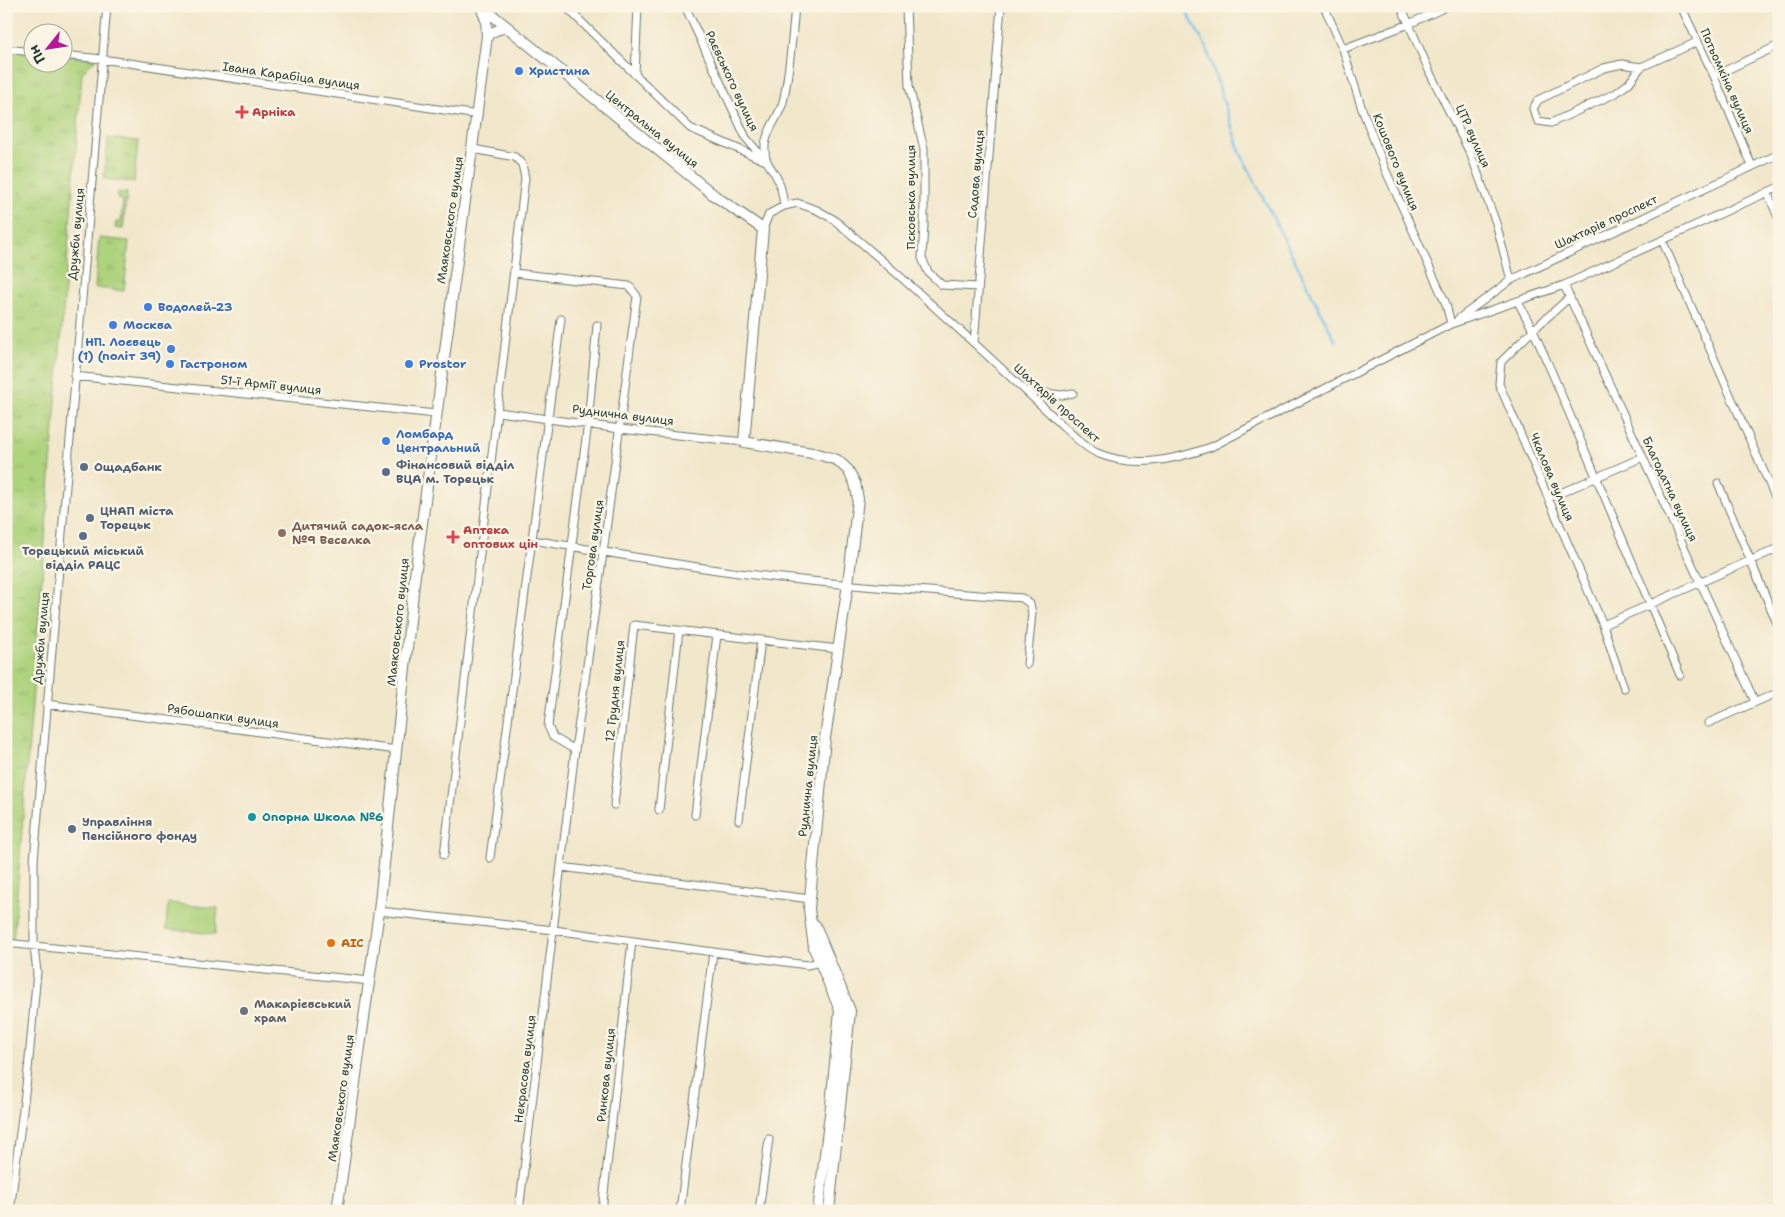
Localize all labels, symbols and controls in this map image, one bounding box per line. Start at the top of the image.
north arrow [22,22,72,72]
street label: Потьомкіна вулиця [1697,26,1757,136]
street label: Раєвського вулиця [702,28,762,134]
text: Пн [24,42,49,67]
street label: Івана Карабіца вулиця [221,58,361,94]
place label: Христина [529,63,590,79]
marker: Христина [513,65,525,77]
street label: Центральна вулиця [602,86,702,172]
street label: ЦТР вулиця [1452,102,1494,170]
place label: Арніка [252,104,296,120]
marker: Арніка [236,106,248,118]
street label: Кошового вулиця [1369,111,1423,213]
street label: Садова вулиця [964,129,988,219]
street label: Псковська вулиця [903,145,919,249]
street label: Маяковського вулиця [433,155,467,285]
street label: Дружби вулиця [64,187,88,281]
street label: Шахтарів проспект [1552,191,1661,253]
place label: Водолей-23 [158,299,232,315]
marker: Водолей-23 [142,301,154,313]
place label: Москва [123,317,173,333]
marker: Москва [107,319,119,331]
place label: НП. Лоєвець (1) (політ 39) [78,334,161,364]
marker: НП. Лоєвець (1) (політ 39) [165,343,177,355]
place label: Гастроном [180,356,247,372]
place label: Prostor [419,356,467,372]
marker: Гастроном [164,358,176,370]
marker: Prostor [403,358,415,370]
street label: Шахтарів проспект [1010,360,1104,447]
street label: 51-ї Армії вулиця [220,372,322,398]
street label: Руднична вулиця [571,401,675,429]
place label: Ломбард Центральний [396,426,481,456]
street label: Чкалова вулиця [1526,430,1578,524]
street label: Благодатна вулиця [1639,434,1701,544]
marker: Ломбард Центральний [380,435,392,447]
place label: Фінансовий відділ ВЦА м. Торецьк [396,457,515,487]
place label: Ощадбанк [94,459,162,475]
marker: Ощадбанк [78,461,90,473]
marker: Фінансовий відділ ВЦА м. Торецьк [380,466,392,478]
street label: Торгова вулиця [579,498,607,592]
place label: ЦНАП міста Торецьк [100,503,174,533]
marker: ЦНАП міста Торецьк [84,512,96,524]
place label: Дитячий садок-ясла №9 Веселка [292,518,424,548]
place label: Аптека оптових цін [463,522,538,552]
marker: Дитячий садок-ясла №9 Веселка [276,527,288,539]
marker: Торецький міський відділ РАЦС [77,530,89,542]
marker: Аптека оптових цін [447,531,459,543]
place label: Торецький міський відділ РАЦС [22,543,145,573]
street label: Маяковського вулиця [383,557,413,687]
street label: Дружби вулиця [29,591,53,685]
street label: 12 Грудня вулиця [602,639,628,743]
street label: Рябошапки вулиця [166,700,280,732]
street label: Руднична вулиця [795,734,821,838]
place label: Опорна Школа №6 [262,809,383,825]
marker: Опорна Школа №6 [246,811,258,823]
place label: Управління Пенсійного фонду [82,814,197,844]
marker: Управління Пенсійного фонду [66,823,78,835]
place label: АІС [341,935,364,951]
marker: АІС [325,937,337,949]
place label: Макарієвський храм [254,996,352,1026]
marker: Макарієвський храм [238,1005,250,1017]
street label: Некрасова вулиця [510,1014,540,1124]
street label: Ринкова вулиця [593,1027,619,1123]
street label: Маяковського вулиця [324,1033,358,1163]

